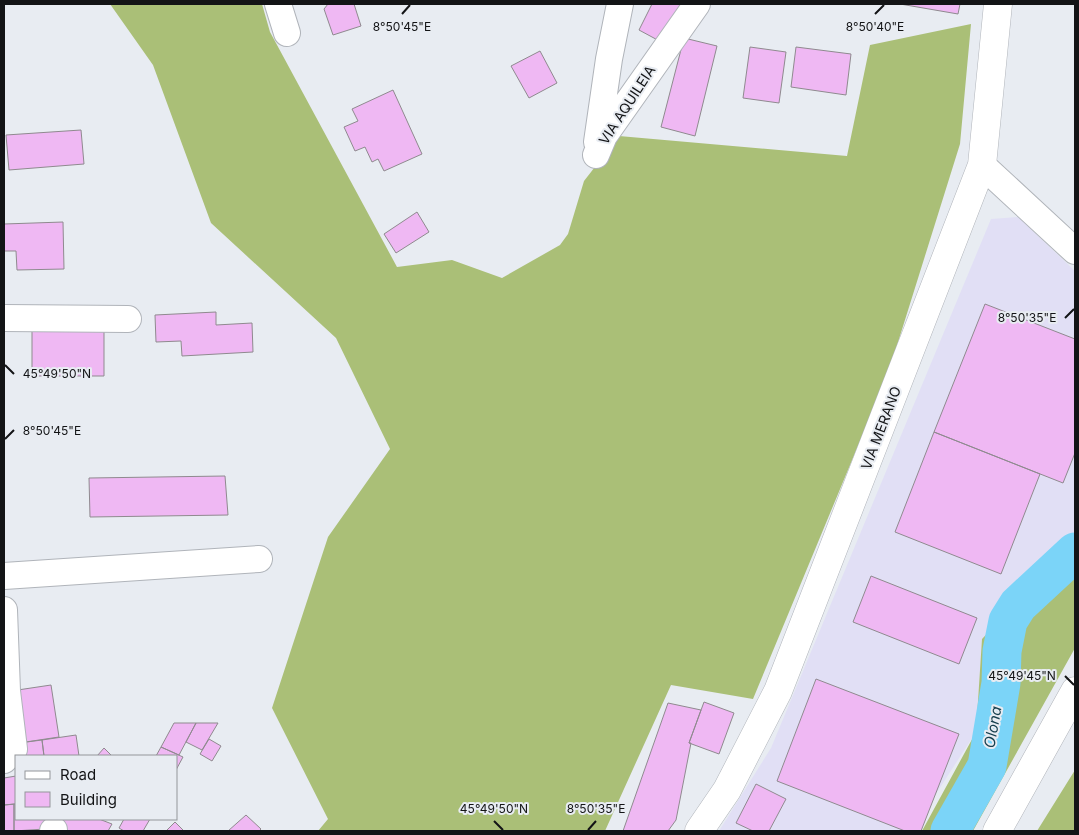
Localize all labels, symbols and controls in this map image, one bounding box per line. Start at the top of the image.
text: 8°50'45"E [373,19,431,34]
text: 8°50'40"E [846,19,904,34]
street label: VIA AQUILEIA [595,62,659,147]
text: 8°50'35"E [998,310,1056,325]
text: 45°49'50"N [23,366,91,381]
street label: VIA MERANO [857,384,904,472]
text: 8°50'45"E [23,423,81,438]
text: 45°49'45"N [988,668,1056,683]
water label: Olona [979,704,1006,749]
legend [15,755,178,820]
text: Road [60,765,96,784]
text: Building [60,790,117,809]
text: 45°49'50"N [460,801,528,816]
text: 8°50'35"E [567,801,625,816]

